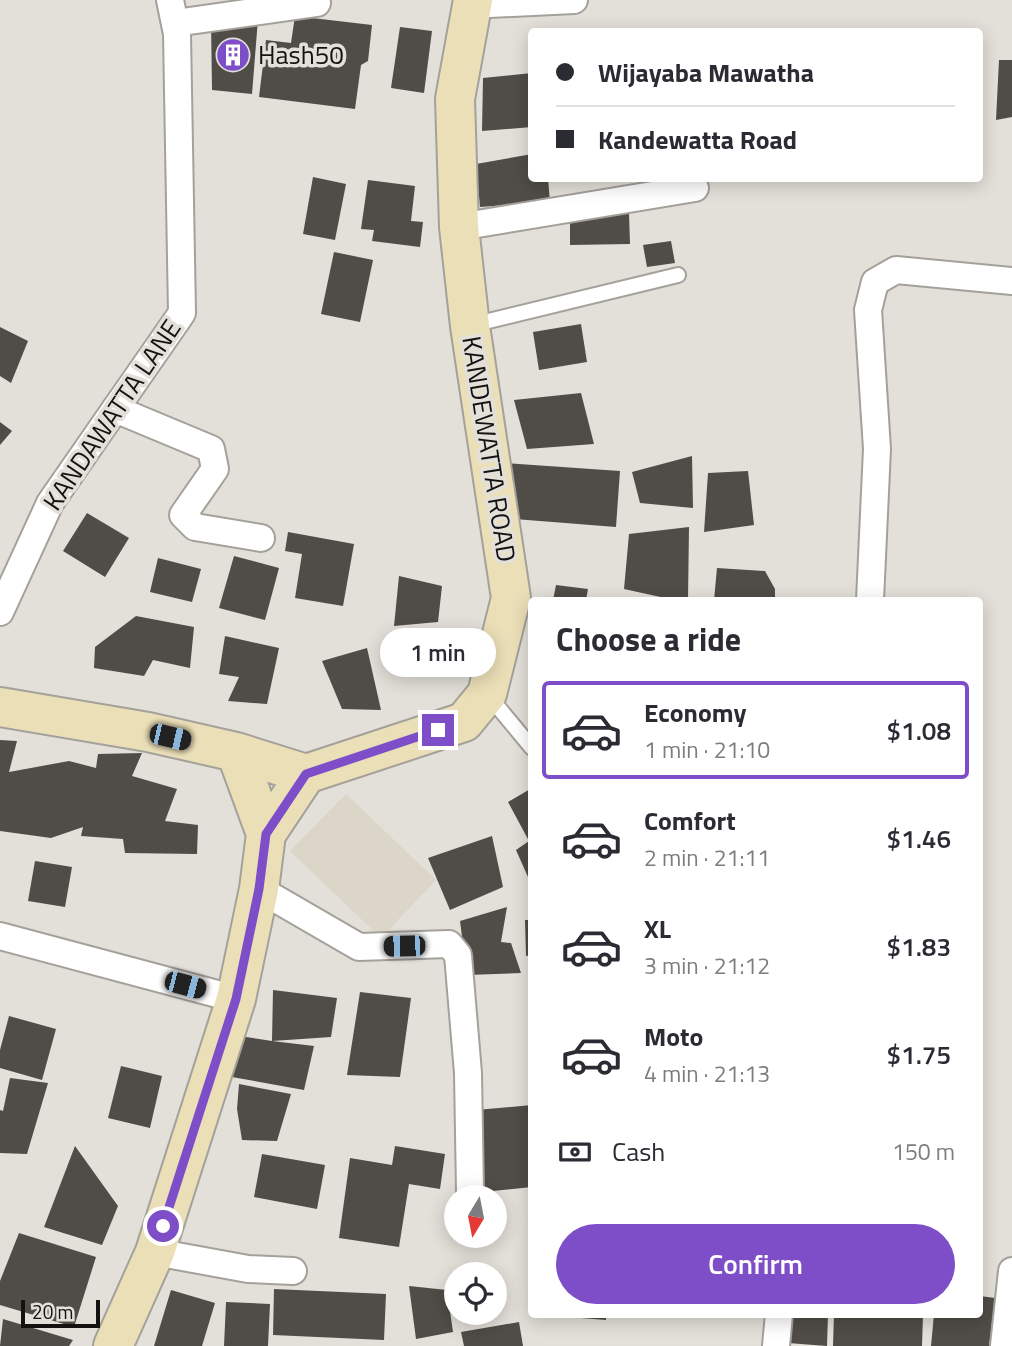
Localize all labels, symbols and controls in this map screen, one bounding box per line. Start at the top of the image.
place label: Hash50 [258,35,344,74]
building icon: Hash50 [214,36,252,74]
text: Wijayaba Mawatha [598,53,814,92]
text: Kandewatta Road [598,120,797,159]
street label: KANDAWATTA LANE [33,311,190,518]
street label: KANDEWATTA ROAD [452,333,527,565]
text: Choose a ride [556,615,741,663]
callout: 1 min [380,628,496,678]
text: 1 min [410,635,466,670]
text: Economy [644,693,746,732]
icon: car [560,699,623,762]
text: $1.08 [887,711,951,750]
route end [422,714,454,746]
car [148,722,193,752]
text: 1 min · 21:10 [644,732,770,767]
text: Comfort [644,801,736,840]
icon: car [560,807,623,870]
text: $1.46 [887,819,951,858]
text: 2 min · 21:11 [644,840,770,875]
text: XL [644,909,671,948]
icon: car [560,915,623,978]
text: $1.83 [887,927,951,966]
car [383,935,426,957]
text: 3 min · 21:12 [644,948,770,983]
car [162,969,209,1001]
text: Moto [644,1017,703,1056]
icon: car [560,1023,623,1086]
text: $1.75 [887,1035,951,1074]
text: 4 min · 21:13 [644,1056,770,1091]
text: Cash [612,1132,665,1171]
icon: cash [556,1133,594,1171]
text: 150 m [892,1134,955,1169]
north arrow [444,1185,508,1248]
map controls [444,1185,507,1325]
route start [147,1210,179,1242]
button: Confirm [556,1224,955,1304]
button: locate [444,1262,507,1325]
scale bar [21,1297,100,1329]
text: 20 m [32,1297,73,1326]

